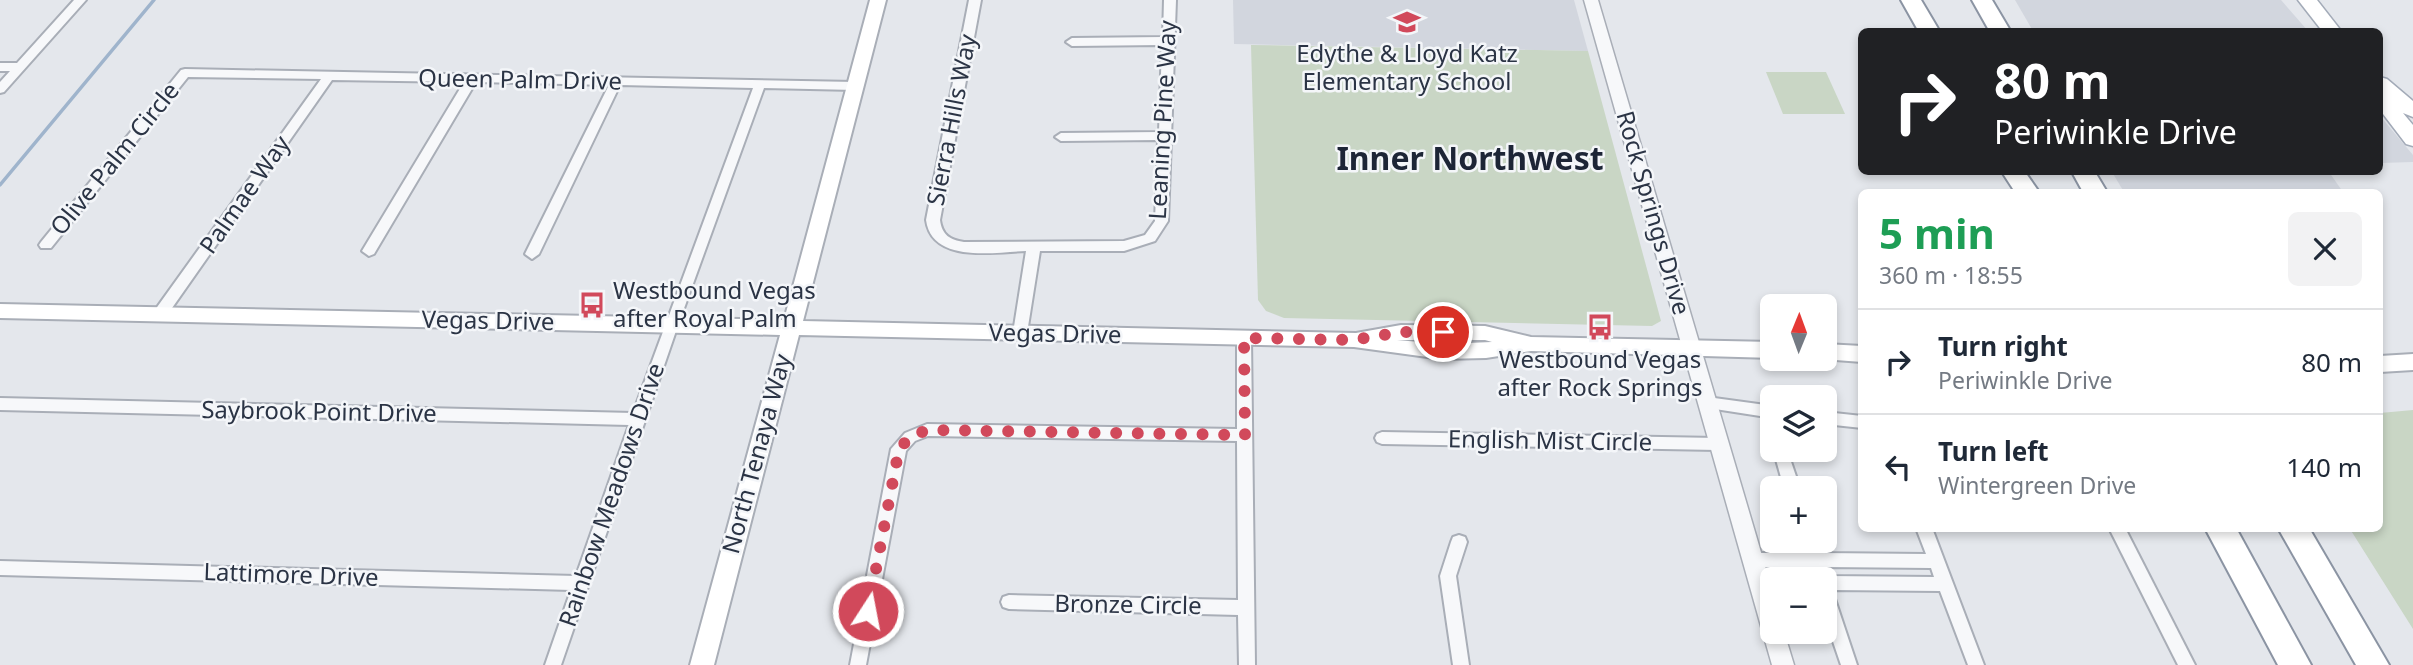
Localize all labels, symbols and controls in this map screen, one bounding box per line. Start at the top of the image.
school or university icon: Edythe & Lloyd Katz Elementary School [1392,7,1422,37]
street label: Leaning Pine Way [1140,19,1183,220]
street label: Sierra Hills Way [918,31,983,208]
place label: Edythe & Lloyd Katz Elementary School [1296,36,1518,97]
text: 80 m [1994,47,2111,113]
icon: right [1879,56,1970,147]
street label: Queen Palm Drive [418,60,622,97]
street label: Olive Palm Circle [42,75,186,241]
street label: Rock Springs Drive [1610,107,1699,318]
text: Periwinkle Drive [1994,110,2237,153]
street label: Palmae Way [191,128,297,260]
district label: Inner Northwest [1336,136,1604,179]
text: 5 min [1879,204,1995,261]
button: close [2288,212,2362,286]
text: 360 m · 18:55 [1879,259,2023,291]
place label: Westbound Vegas after Royal Palm [613,273,816,334]
bus stop icon: Westbound Vegas after Royal Palm [577,290,607,320]
north arrow [1760,294,1838,371]
map controls [1760,294,1837,644]
street label: Vegas Drive [421,302,555,337]
pin [1413,302,1473,362]
bus stop icon: Westbound Vegas after Rock Springs [1585,312,1615,342]
icon: arrive [1424,313,1462,351]
street label: Vegas Drive [988,315,1122,350]
text: Turn right [1938,328,2068,364]
place label: Westbound Vegas after Rock Springs [1497,342,1703,403]
icon: right [1879,343,1917,381]
text: 80 m [2301,344,2362,380]
street label: North Tenaya Way [713,349,798,557]
street label: Rainbow Meadows Drive [550,358,671,631]
text: Periwinkle Drive [1938,364,2113,396]
button: layers [1760,385,1837,462]
street label: Saybrook Point Drive [201,392,437,429]
street label: English Mist Circle [1448,421,1652,458]
text: Turn left [1938,433,2049,469]
icon: left [1879,448,1917,486]
text: 140 m [2286,449,2362,485]
text: Wintergreen Drive [1938,469,2136,501]
button: + [1760,476,1837,553]
street label: Lattimore Drive [203,554,379,593]
button: − [1760,567,1837,644]
position arrow [831,574,905,648]
street label: Bronze Circle [1054,586,1202,621]

